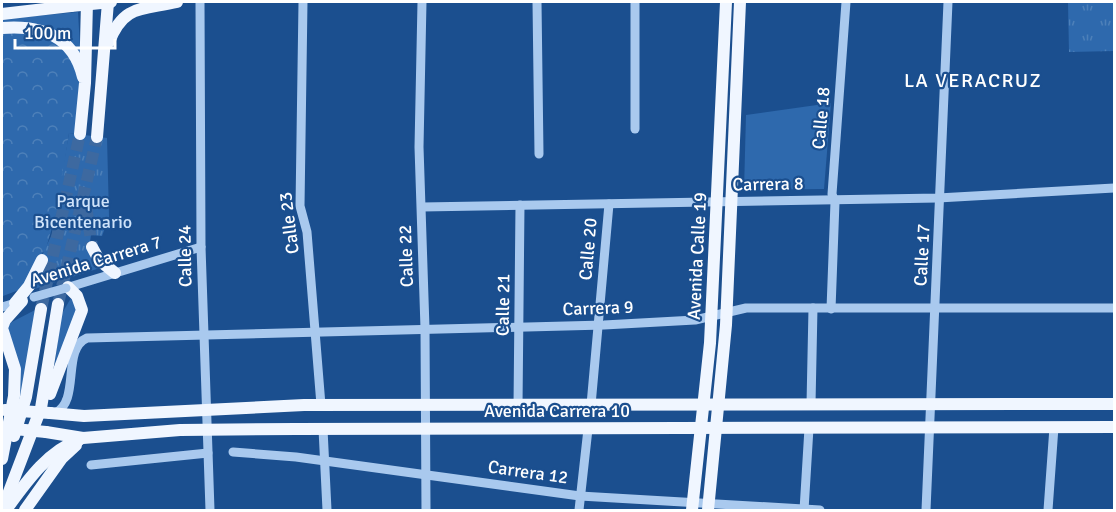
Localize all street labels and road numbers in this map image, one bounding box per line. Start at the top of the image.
street label: Calle 18 [807,86,835,150]
street label: Carrera 8 [732,172,804,196]
street label: Calle 23 [274,191,304,255]
street label: Avenida Calle 19 [683,192,711,320]
street label: Calle 20 [574,217,602,281]
street label: Calle 17 [909,223,935,287]
street label: Calle 24 [173,224,197,287]
street label: Calle 22 [394,224,418,288]
street label: Avenida Carrera 7 [28,231,164,291]
street label: Calle 21 [491,274,515,336]
street label: Carrera 9 [562,296,634,320]
street label: Avenida Carrera 10 [484,400,630,422]
street label: Carrera 12 [486,455,570,489]

